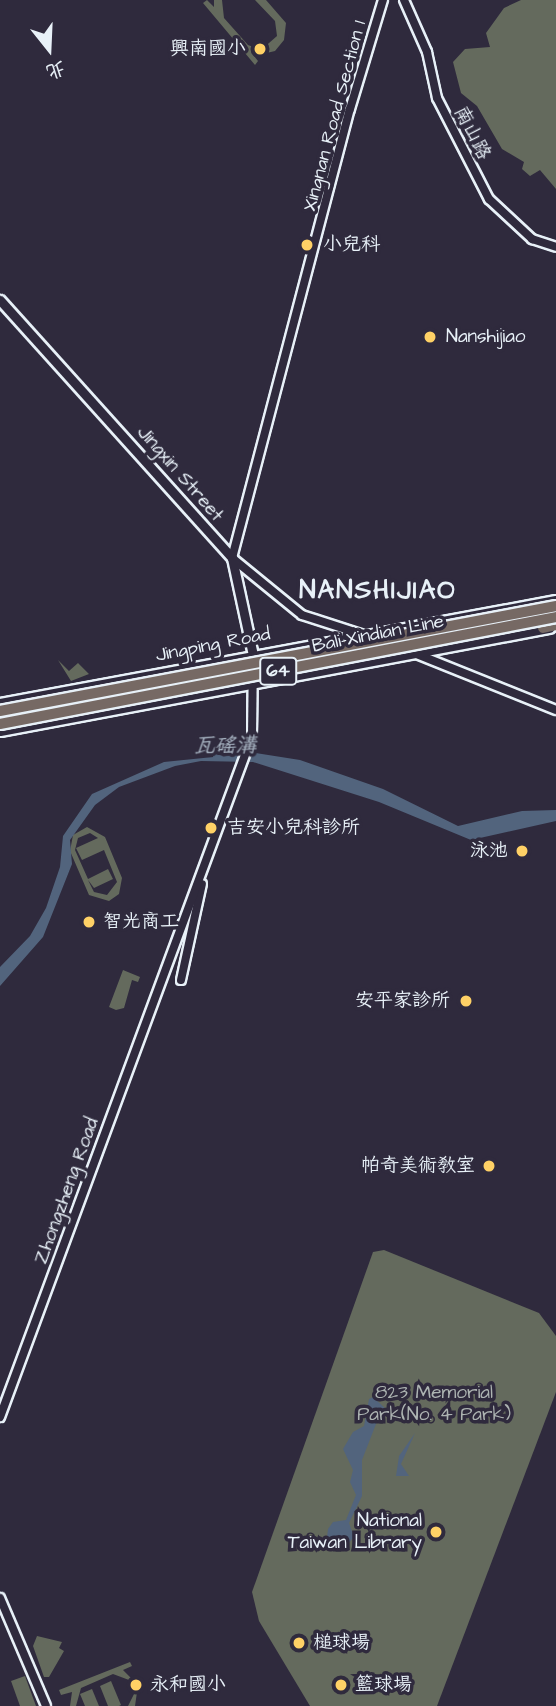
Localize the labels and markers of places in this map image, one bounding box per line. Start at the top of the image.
place label: 興南國小 [170,38,246,60]
marker: 興南國小 [252,41,268,57]
place label: 小兒科 [323,234,380,256]
marker: 小兒科 [297,235,317,255]
place label: Nanshijiao [446,326,526,348]
marker: Nanshijiao [420,327,440,347]
place label: 吉安小兒科診所 [227,817,360,839]
marker: 吉安小兒科診所 [201,818,221,838]
place label: 泳池 [470,840,508,862]
marker: 泳池 [514,843,530,859]
place label: 智光商工 [103,911,179,933]
marker: 智光商工 [81,914,97,930]
place label: 安平家診所 [355,990,450,1012]
marker: 安平家診所 [456,991,476,1011]
place label: 帕奇美術教室 [361,1155,475,1177]
marker: 帕奇美術教室 [481,1158,497,1174]
place label: National Taiwan Library [288,1510,422,1554]
marker: National Taiwan Library [428,1524,444,1540]
place label: 槌球場 [313,1632,370,1654]
marker: 槌球場 [291,1635,307,1651]
place label: 永和國小 [150,1674,226,1696]
place label: 籃球場 [355,1674,412,1696]
marker: 永和國小 [128,1677,144,1693]
marker: 籃球場 [333,1677,349,1693]

